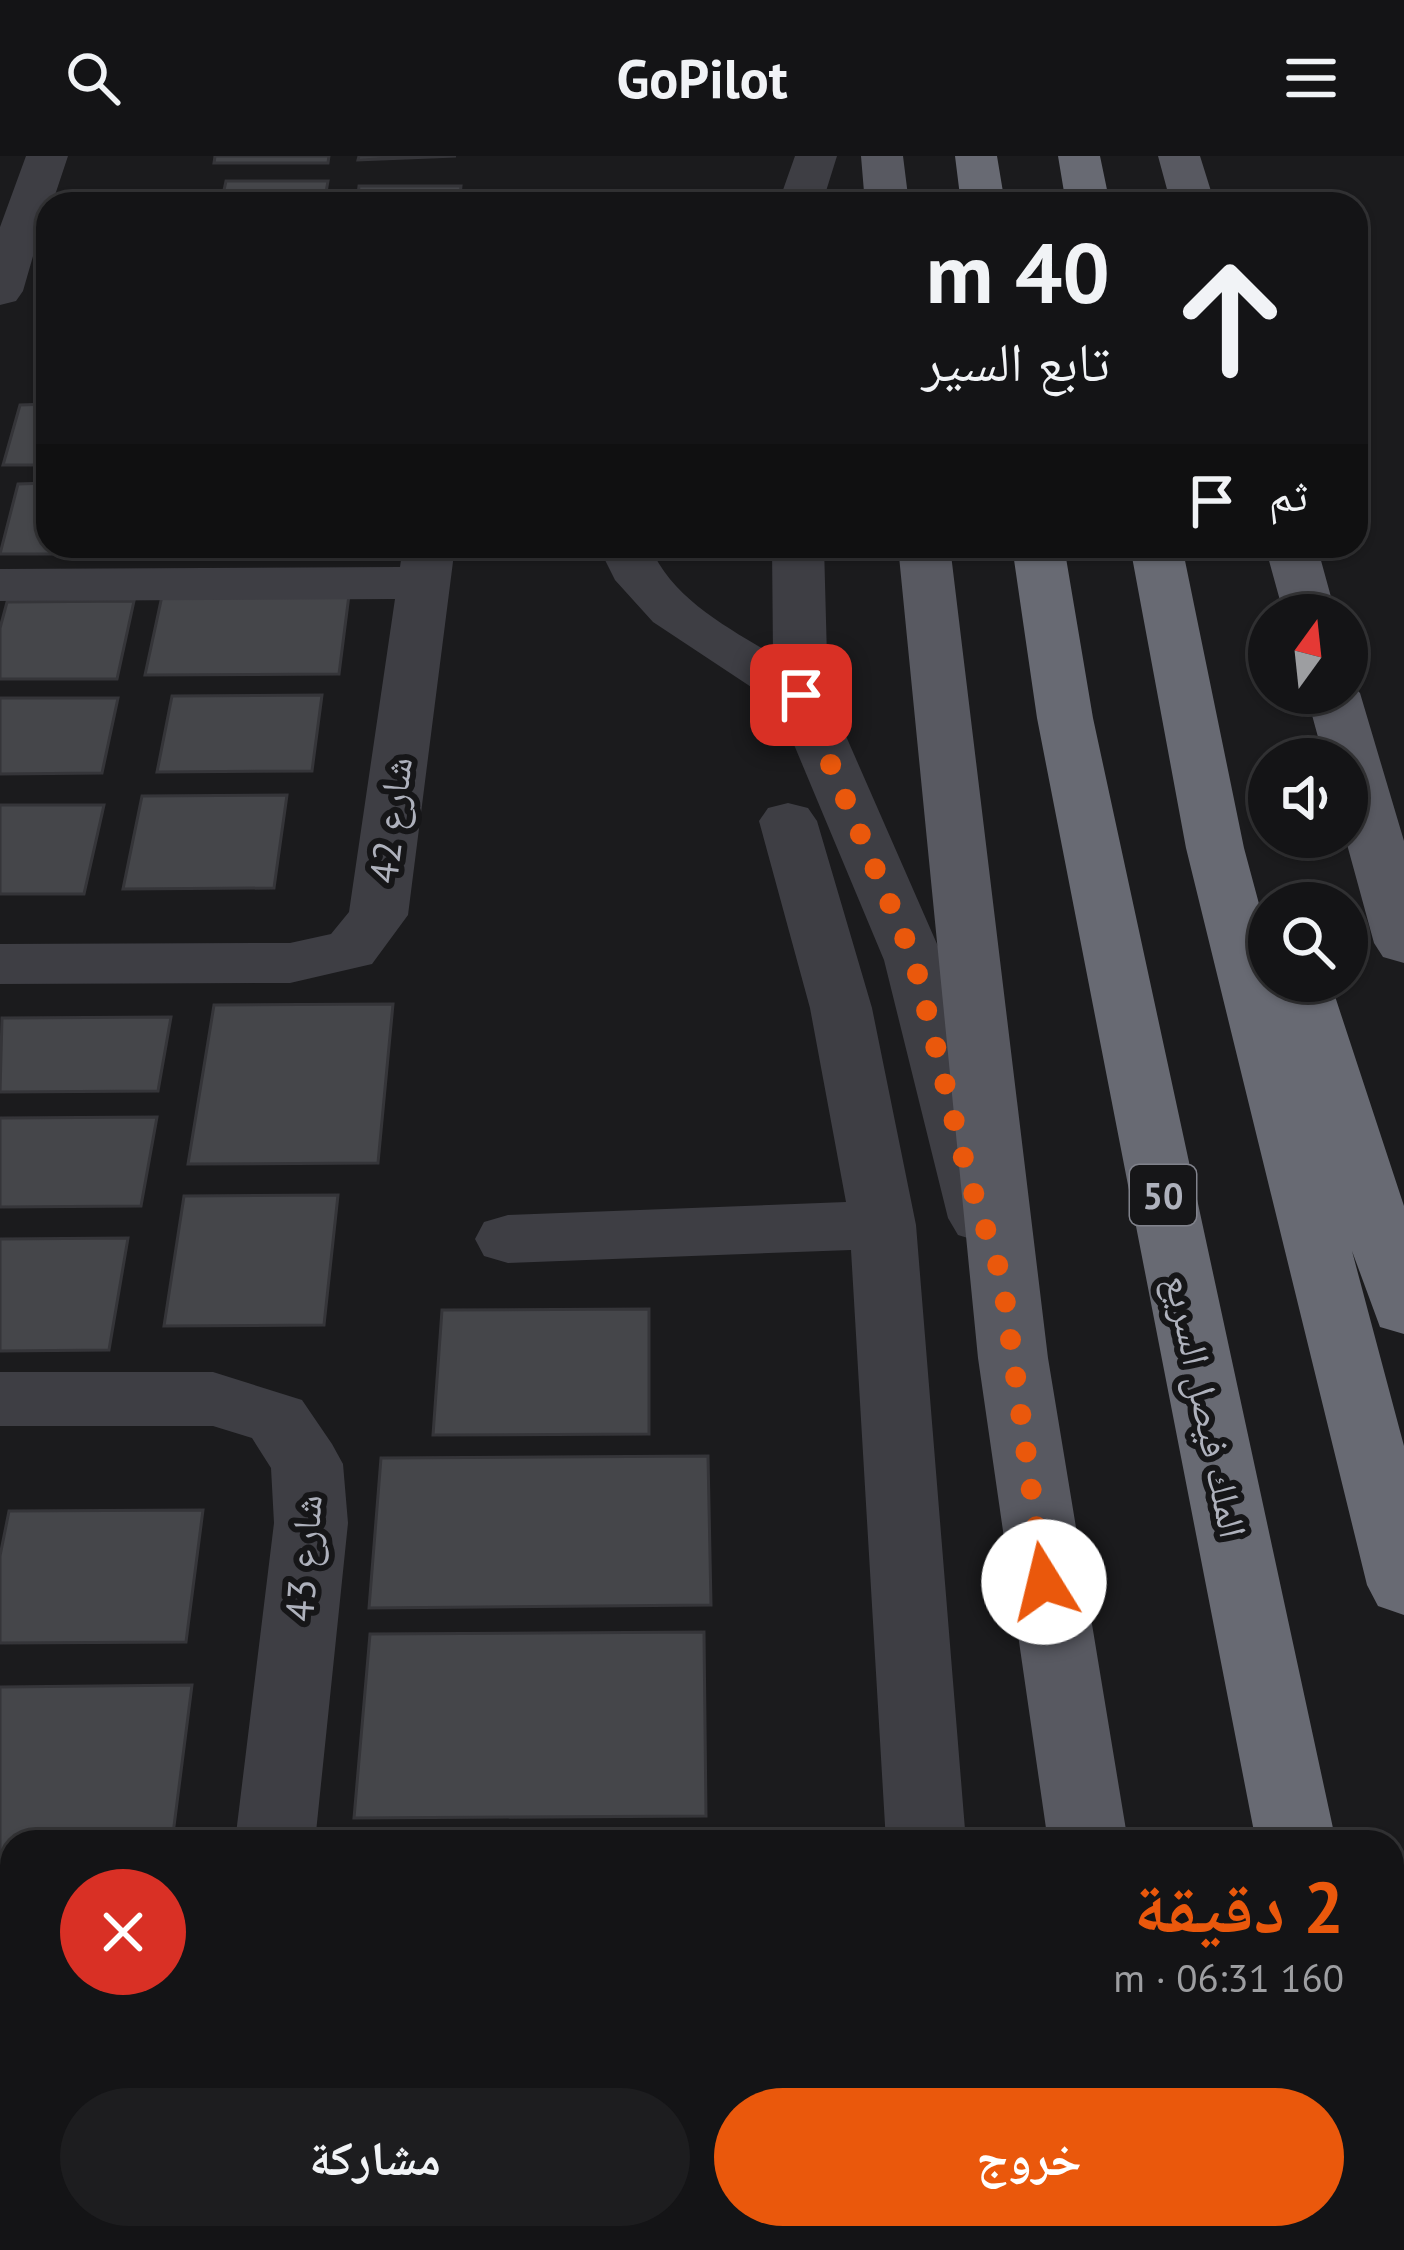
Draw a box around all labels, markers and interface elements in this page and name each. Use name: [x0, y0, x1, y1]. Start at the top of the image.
text: GoPilot: [616, 43, 788, 113]
icon: search: [60, 45, 126, 111]
icon: menu: [1278, 45, 1344, 111]
text: 40 m: [926, 217, 1110, 326]
icon: ahead: [1152, 240, 1308, 396]
text: تابع السير: [921, 326, 1110, 396]
text: ثم: [1269, 465, 1308, 523]
icon: arrive: [1179, 468, 1245, 534]
north arrow: [1248, 594, 1368, 714]
map controls: [1248, 594, 1368, 1002]
pin: [750, 644, 852, 746]
icon: arrive: [768, 662, 834, 728]
button: sound: [1248, 738, 1368, 858]
street label: شارع 42: [357, 754, 423, 886]
button: search: [1248, 882, 1368, 1002]
road number: 50: [1130, 1165, 1196, 1225]
street label: الملك فيصل السريع: [1153, 1270, 1260, 1542]
street label: شارع 43: [273, 1493, 333, 1623]
position arrow: [981, 1519, 1107, 1645]
text: 2 دقيقة: [1134, 1860, 1344, 1953]
button: close: [60, 1869, 186, 1995]
text: 160 m · 06:31: [1113, 1952, 1344, 2003]
button: مشاركة: [60, 2088, 690, 2226]
button: خروج: [714, 2088, 1344, 2226]

